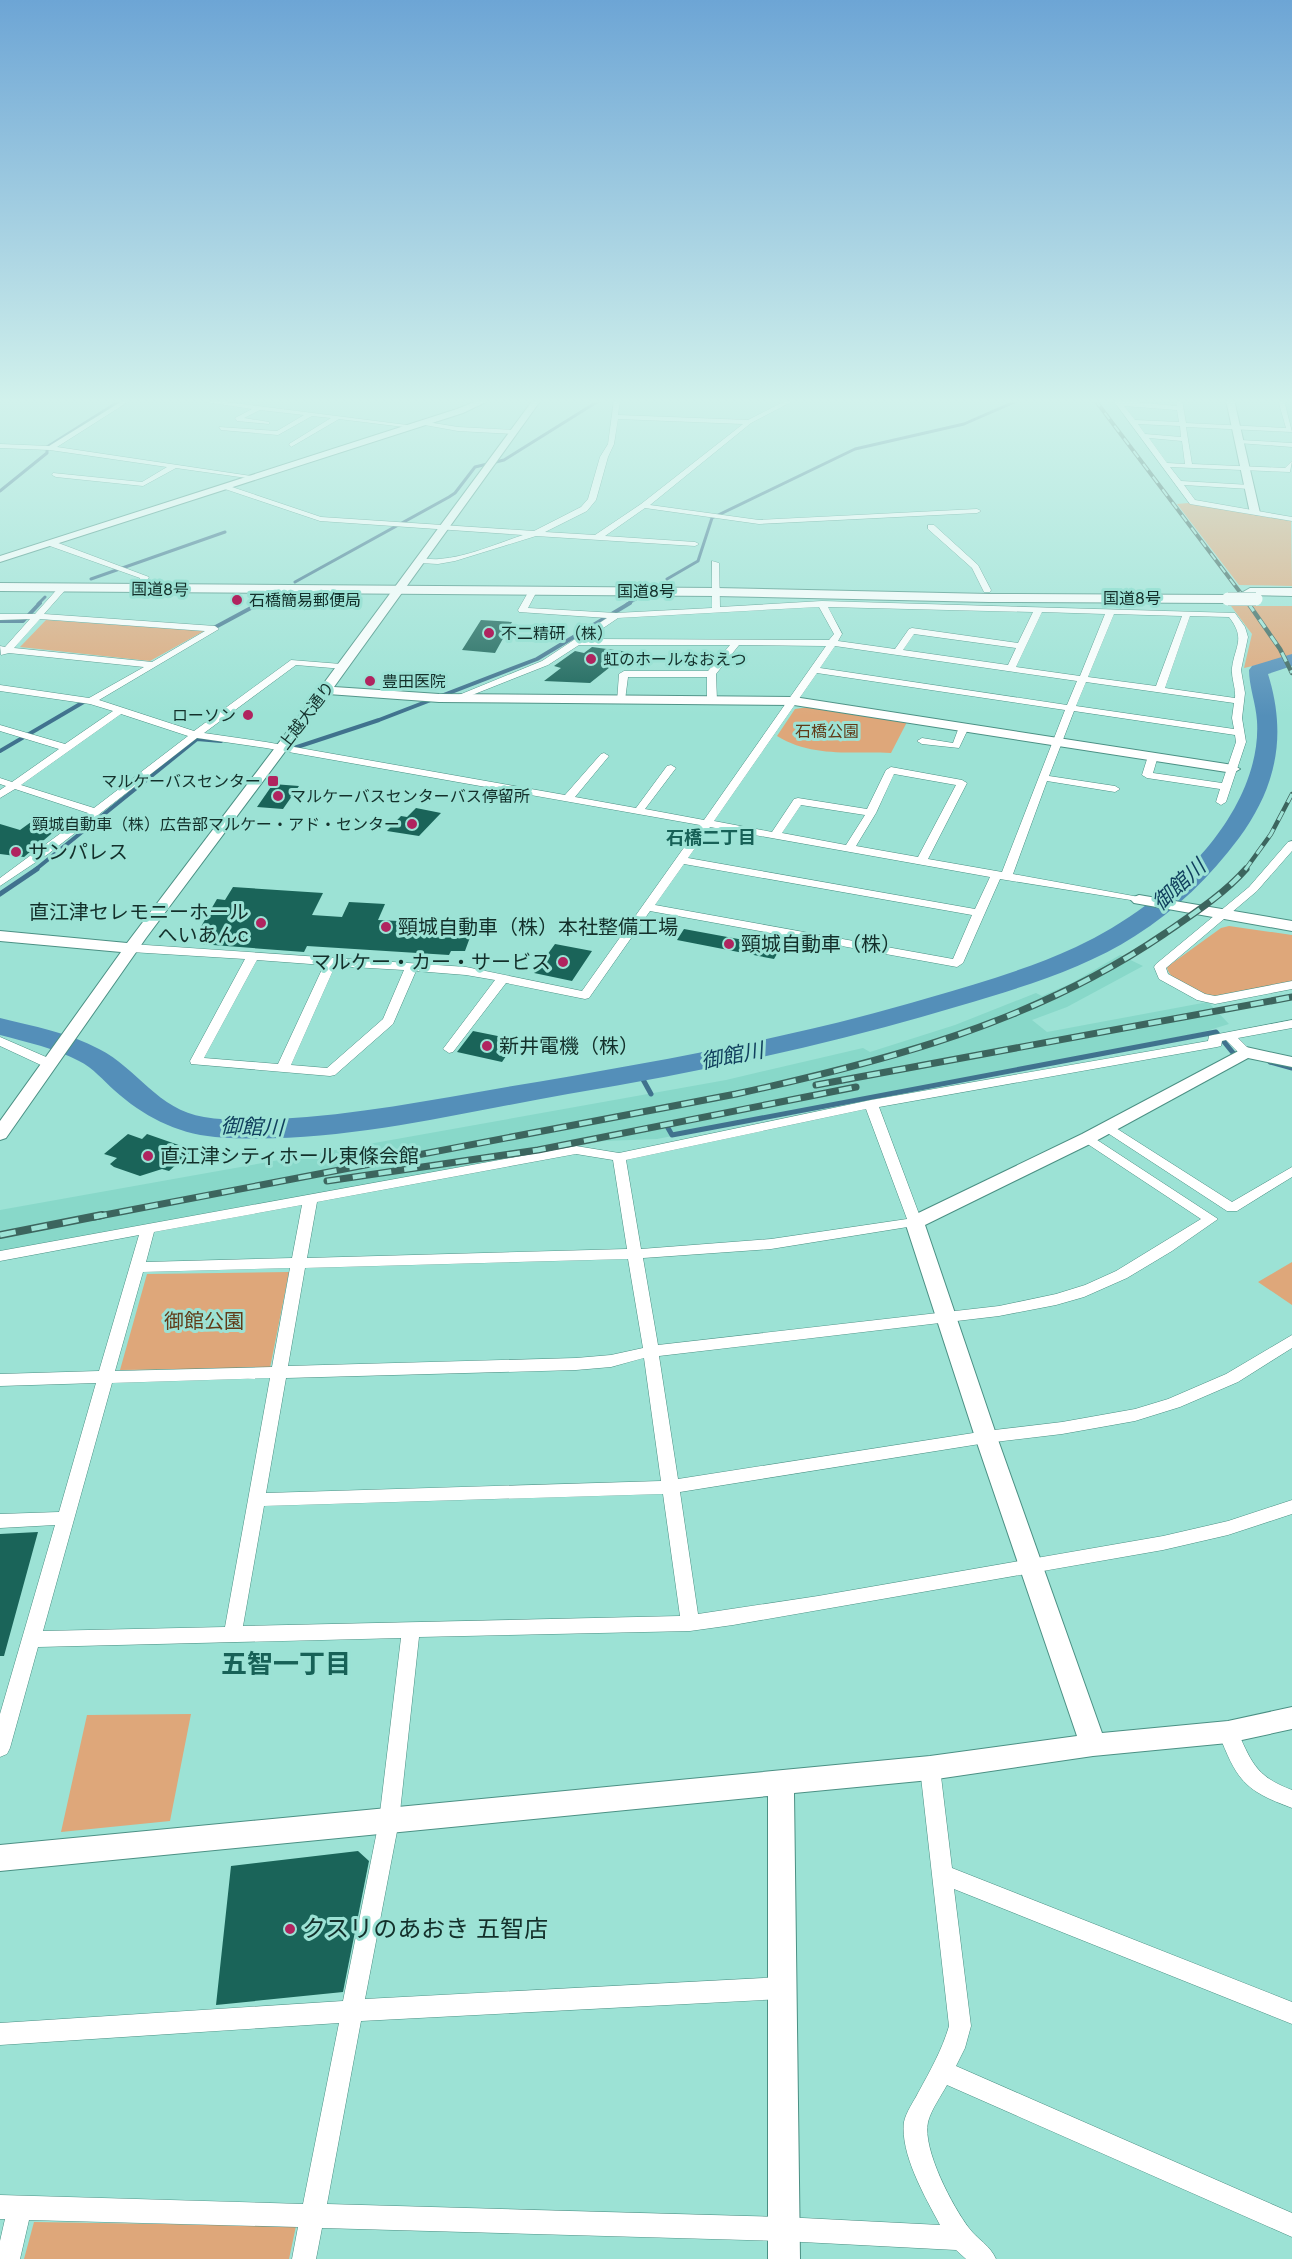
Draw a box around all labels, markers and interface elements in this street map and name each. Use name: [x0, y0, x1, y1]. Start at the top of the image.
street label: 国道8号: [131, 578, 189, 600]
street label: 国道8号: [617, 581, 675, 601]
street label: 国道8号: [1103, 588, 1161, 608]
place label: 石橋簡易郵便局: [249, 590, 361, 610]
marker: 石橋簡易郵便局: [230, 593, 244, 607]
place label: 不二精研（株）: [501, 623, 613, 643]
marker: 不二精研（株）: [482, 626, 496, 640]
place label: 虹のホールなおえつ: [603, 649, 747, 669]
marker: 虹のホールなおえつ: [584, 652, 598, 666]
place label: 豊田医院: [382, 671, 446, 691]
marker: 豊田医院: [363, 674, 377, 688]
street label: 上越大通り: [274, 677, 338, 753]
place label: ローソン: [172, 705, 236, 725]
marker: ローソン: [241, 708, 255, 722]
park label: 石橋公園: [795, 721, 859, 741]
place label: マルケーバスセンター: [101, 771, 261, 791]
marker: マルケーバスセンター: [266, 774, 280, 788]
place label: マルケーバスセンターバス停留所: [290, 786, 530, 806]
marker: マルケーバスセンターバス停留所: [271, 789, 285, 803]
place label: 頸城自動車（株）広告部マルケー・アド・センター: [32, 814, 400, 834]
marker: 頸城自動車（株）広告部マルケー・アド・センター: [405, 817, 419, 831]
district label: 石橋二丁目: [666, 827, 756, 848]
place label: サンパレス: [28, 840, 128, 864]
marker: サンパレス: [9, 845, 23, 859]
water label: 御館川: [1147, 853, 1212, 915]
place label: 直江津セレモニーホール へいあんc: [29, 900, 249, 947]
place label: 頸城自動車（株）本社整備工場: [398, 915, 678, 939]
marker: 直江津セレモニーホール へいあんc: [254, 916, 268, 930]
marker: 頸城自動車（株）本社整備工場: [379, 920, 393, 934]
place label: 頸城自動車（株）: [741, 932, 901, 956]
marker: 頸城自動車（株）: [722, 937, 736, 951]
place label: マルケー・カー・サービス: [311, 950, 551, 974]
marker: マルケー・カー・サービス: [556, 955, 570, 969]
place label: 新井電機（株）: [499, 1034, 639, 1058]
water label: 御館川: [699, 1037, 767, 1074]
marker: 新井電機（株）: [480, 1039, 494, 1053]
water label: 御館川: [220, 1113, 286, 1140]
place label: 直江津シティホール東條会館: [160, 1144, 419, 1168]
marker: 直江津シティホール東條会館: [141, 1149, 155, 1163]
park label: 御館公園: [164, 1309, 244, 1333]
district label: 五智一丁目: [221, 1648, 351, 1679]
place label: クスリのあおき 五智店: [302, 1914, 548, 1943]
marker: クスリのあおき 五智店: [283, 1922, 297, 1936]

